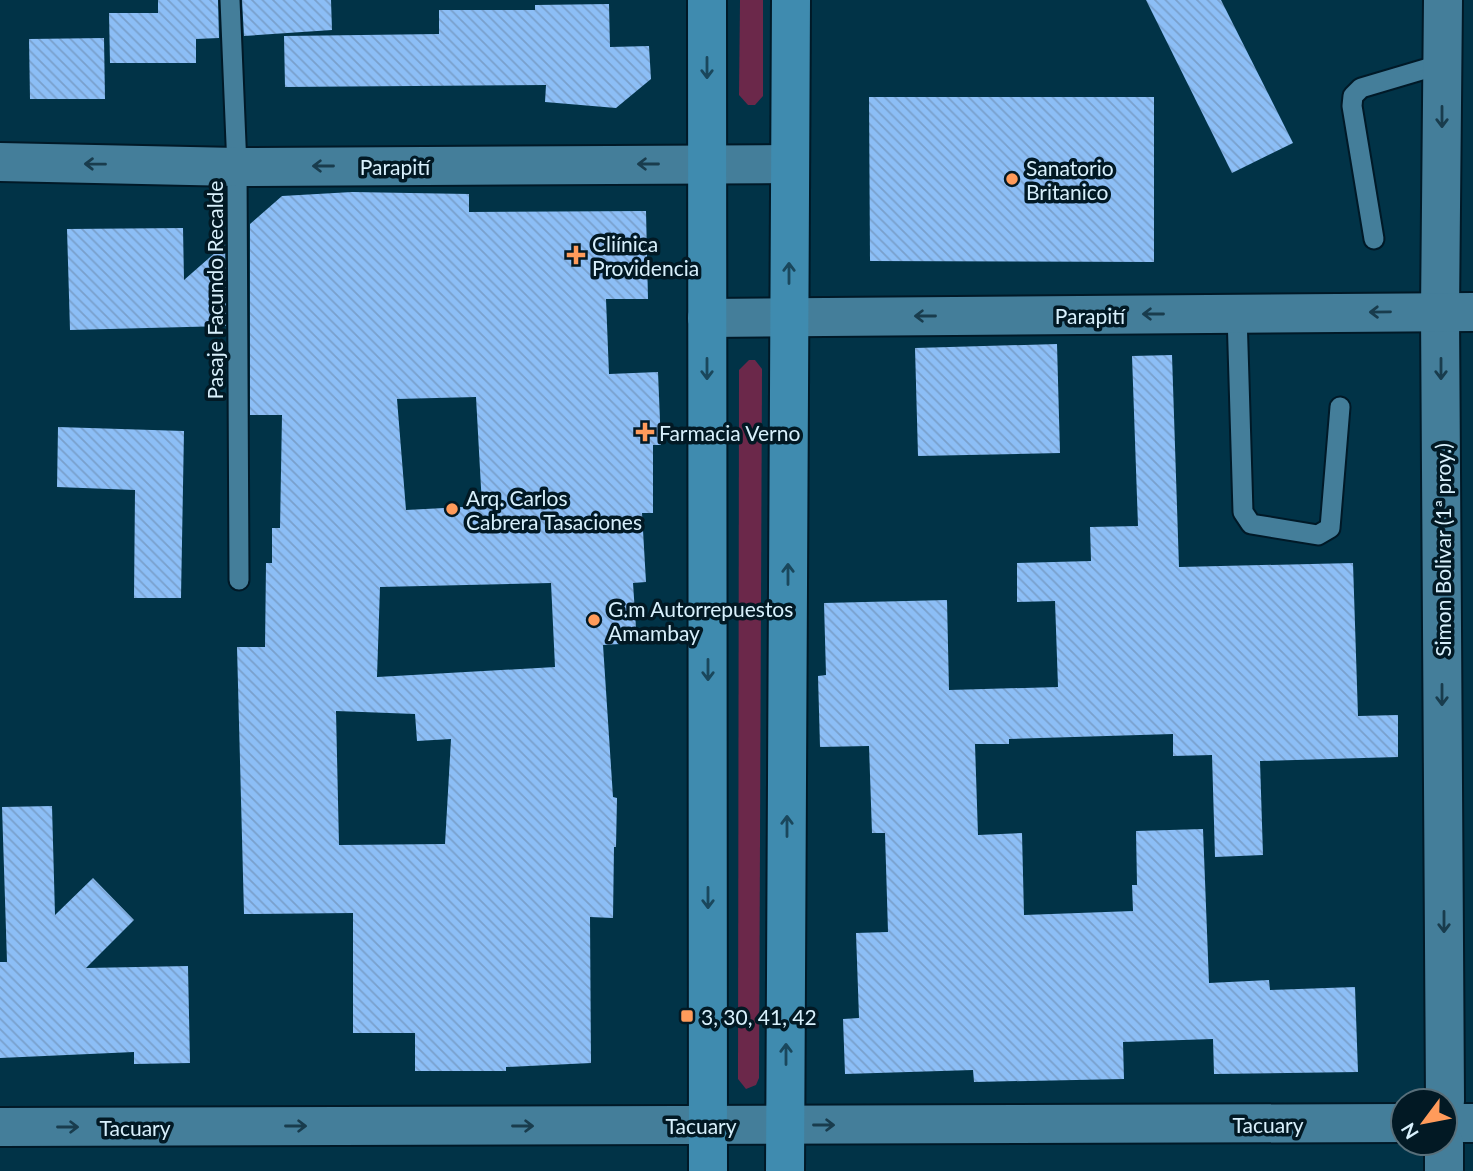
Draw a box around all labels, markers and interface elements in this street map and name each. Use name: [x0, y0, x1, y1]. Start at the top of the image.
one-way arrow: [700, 56, 714, 79]
one-way arrow: [1435, 105, 1449, 128]
street label: Parapití: [360, 154, 431, 179]
place label: Sanatorio Britanico: [1026, 155, 1114, 204]
one-way arrow: [84, 157, 107, 171]
one-way arrow: [637, 157, 660, 171]
one-way arrow: [311, 159, 334, 173]
marker: Sanatorio Britanico: [1004, 171, 1020, 187]
street label: Pasaje Facundo Recalde: [202, 181, 227, 399]
place label: Cliínica Providencia: [592, 231, 699, 280]
marker: Cliínica Providencia: [566, 245, 586, 265]
one-way arrow: [782, 262, 796, 285]
street label: Parapití: [1055, 303, 1126, 328]
one-way arrow: [1369, 306, 1392, 319]
one-way arrow: [1142, 308, 1165, 321]
one-way arrow: [914, 309, 937, 323]
one-way arrow: [700, 357, 714, 380]
one-way arrow: [1434, 357, 1447, 380]
place label: Farmacia Verno: [659, 420, 800, 445]
marker: Farmacia Verno: [637, 424, 653, 440]
street label: Simon Bolivar (1ª proy.): [1430, 443, 1455, 657]
place label: Arq. Carlos Cabrera Tasaciones: [466, 485, 642, 534]
marker: Arq. Carlos Cabrera Tasaciones: [444, 501, 460, 517]
one-way arrow: [781, 563, 795, 586]
place label: G.m Autorrepuestos Amambay: [608, 596, 793, 645]
marker: G.m Autorrepuestos Amambay: [586, 612, 602, 628]
one-way arrow: [701, 658, 715, 681]
one-way arrow: [1435, 683, 1449, 706]
one-way arrow: [780, 815, 793, 838]
one-way arrow: [701, 886, 715, 909]
one-way arrow: [1437, 910, 1451, 933]
place label: 3, 30, 41, 42: [701, 1004, 817, 1029]
marker: 3, 30, 41, 42: [679, 1008, 695, 1024]
one-way arrow: [779, 1043, 793, 1066]
north arrow: [1389, 1087, 1459, 1157]
street label: Tacuary: [1232, 1112, 1304, 1137]
street label: Tacuary: [665, 1113, 737, 1138]
street label: Tacuary: [99, 1115, 171, 1140]
one-way arrow: [812, 1118, 835, 1132]
one-way arrow: [511, 1119, 534, 1133]
text: N: [1396, 1119, 1423, 1144]
one-way arrow: [56, 1120, 79, 1134]
one-way arrow: [284, 1120, 307, 1133]

